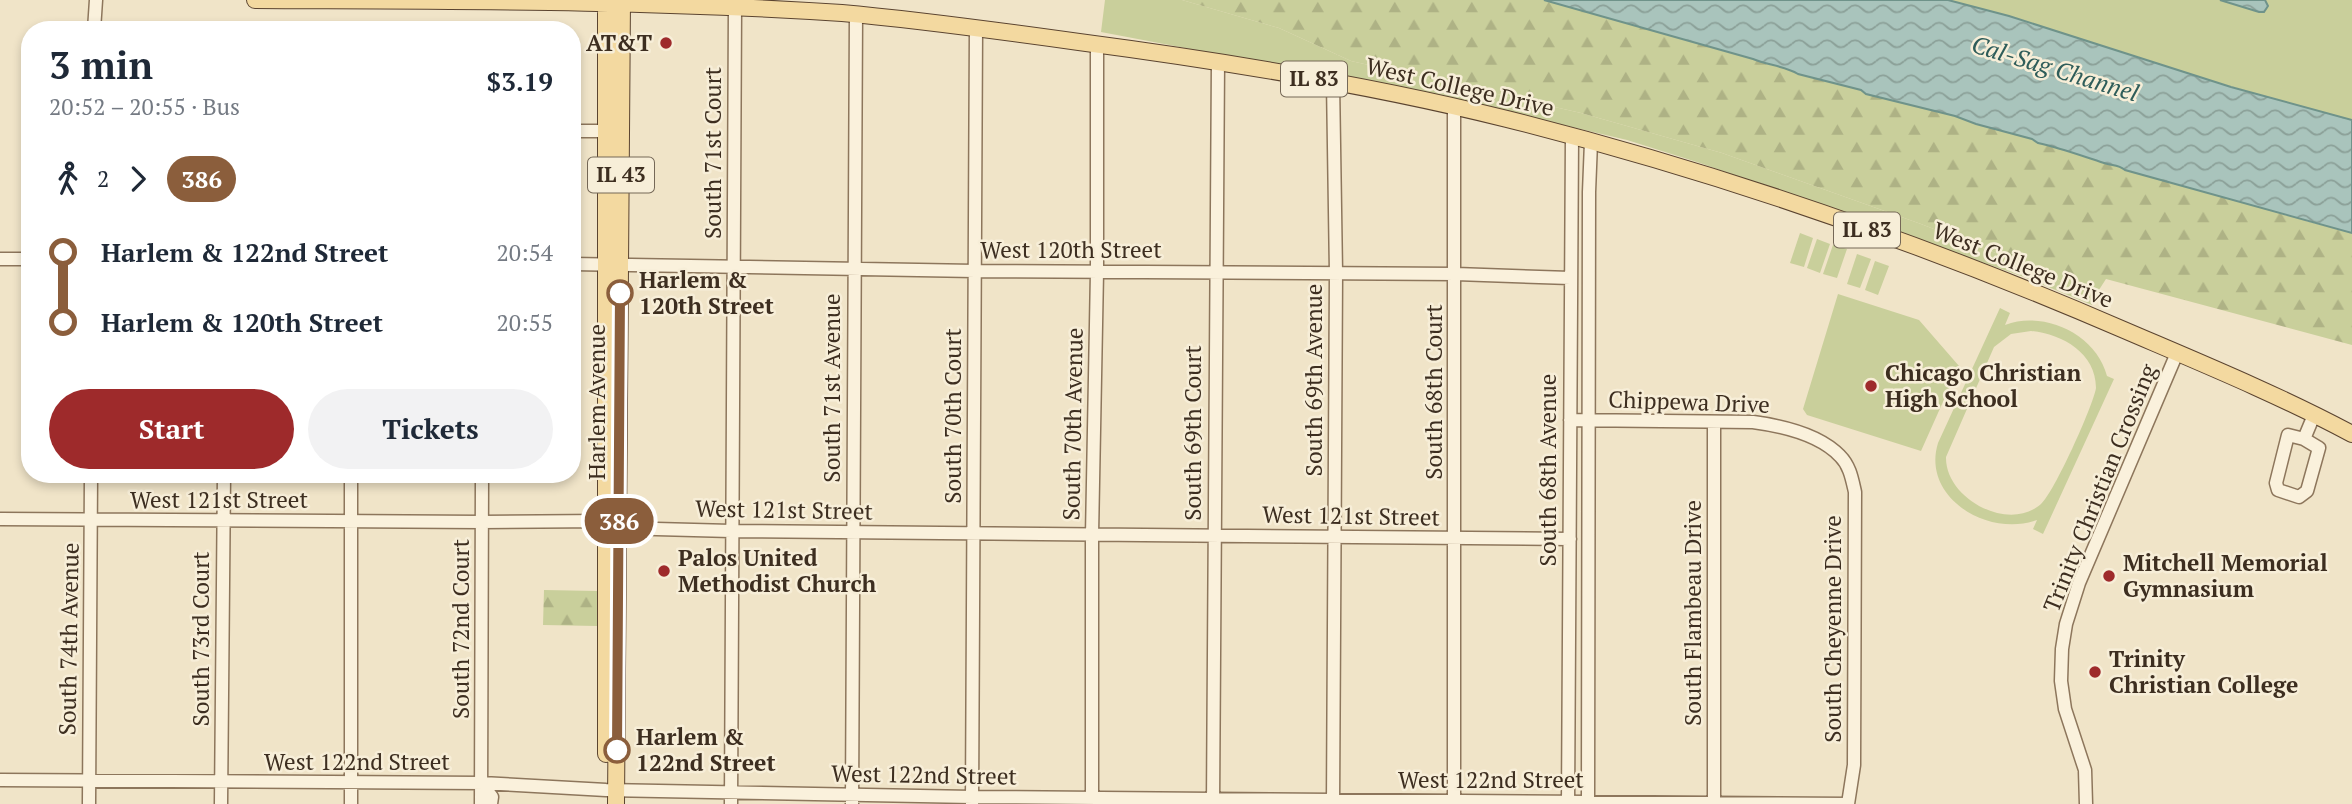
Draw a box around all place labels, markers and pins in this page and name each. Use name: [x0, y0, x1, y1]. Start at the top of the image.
place label: AT&T: [586, 27, 652, 58]
marker: AT&T: [658, 35, 674, 51]
place label: Harlem & 120th Street: [639, 264, 774, 321]
marker: Harlem & 120th Street: [607, 280, 633, 306]
place label: Chicago Christian High School: [1885, 357, 2081, 414]
marker: Chicago Christian High School: [1863, 378, 1879, 394]
place label: Palos United Methodist Church: [678, 542, 877, 599]
place label: Mitchell Memorial Gymnasium: [2123, 547, 2328, 604]
marker: Palos United Methodist Church: [656, 563, 672, 579]
marker: Mitchell Memorial Gymnasium: [2101, 568, 2117, 584]
place label: Trinity Christian College: [2109, 643, 2298, 700]
marker: Trinity Christian College: [2087, 664, 2103, 680]
place label: Harlem & 122nd Street: [636, 721, 776, 778]
marker: Harlem & 122nd Street: [604, 737, 630, 763]

